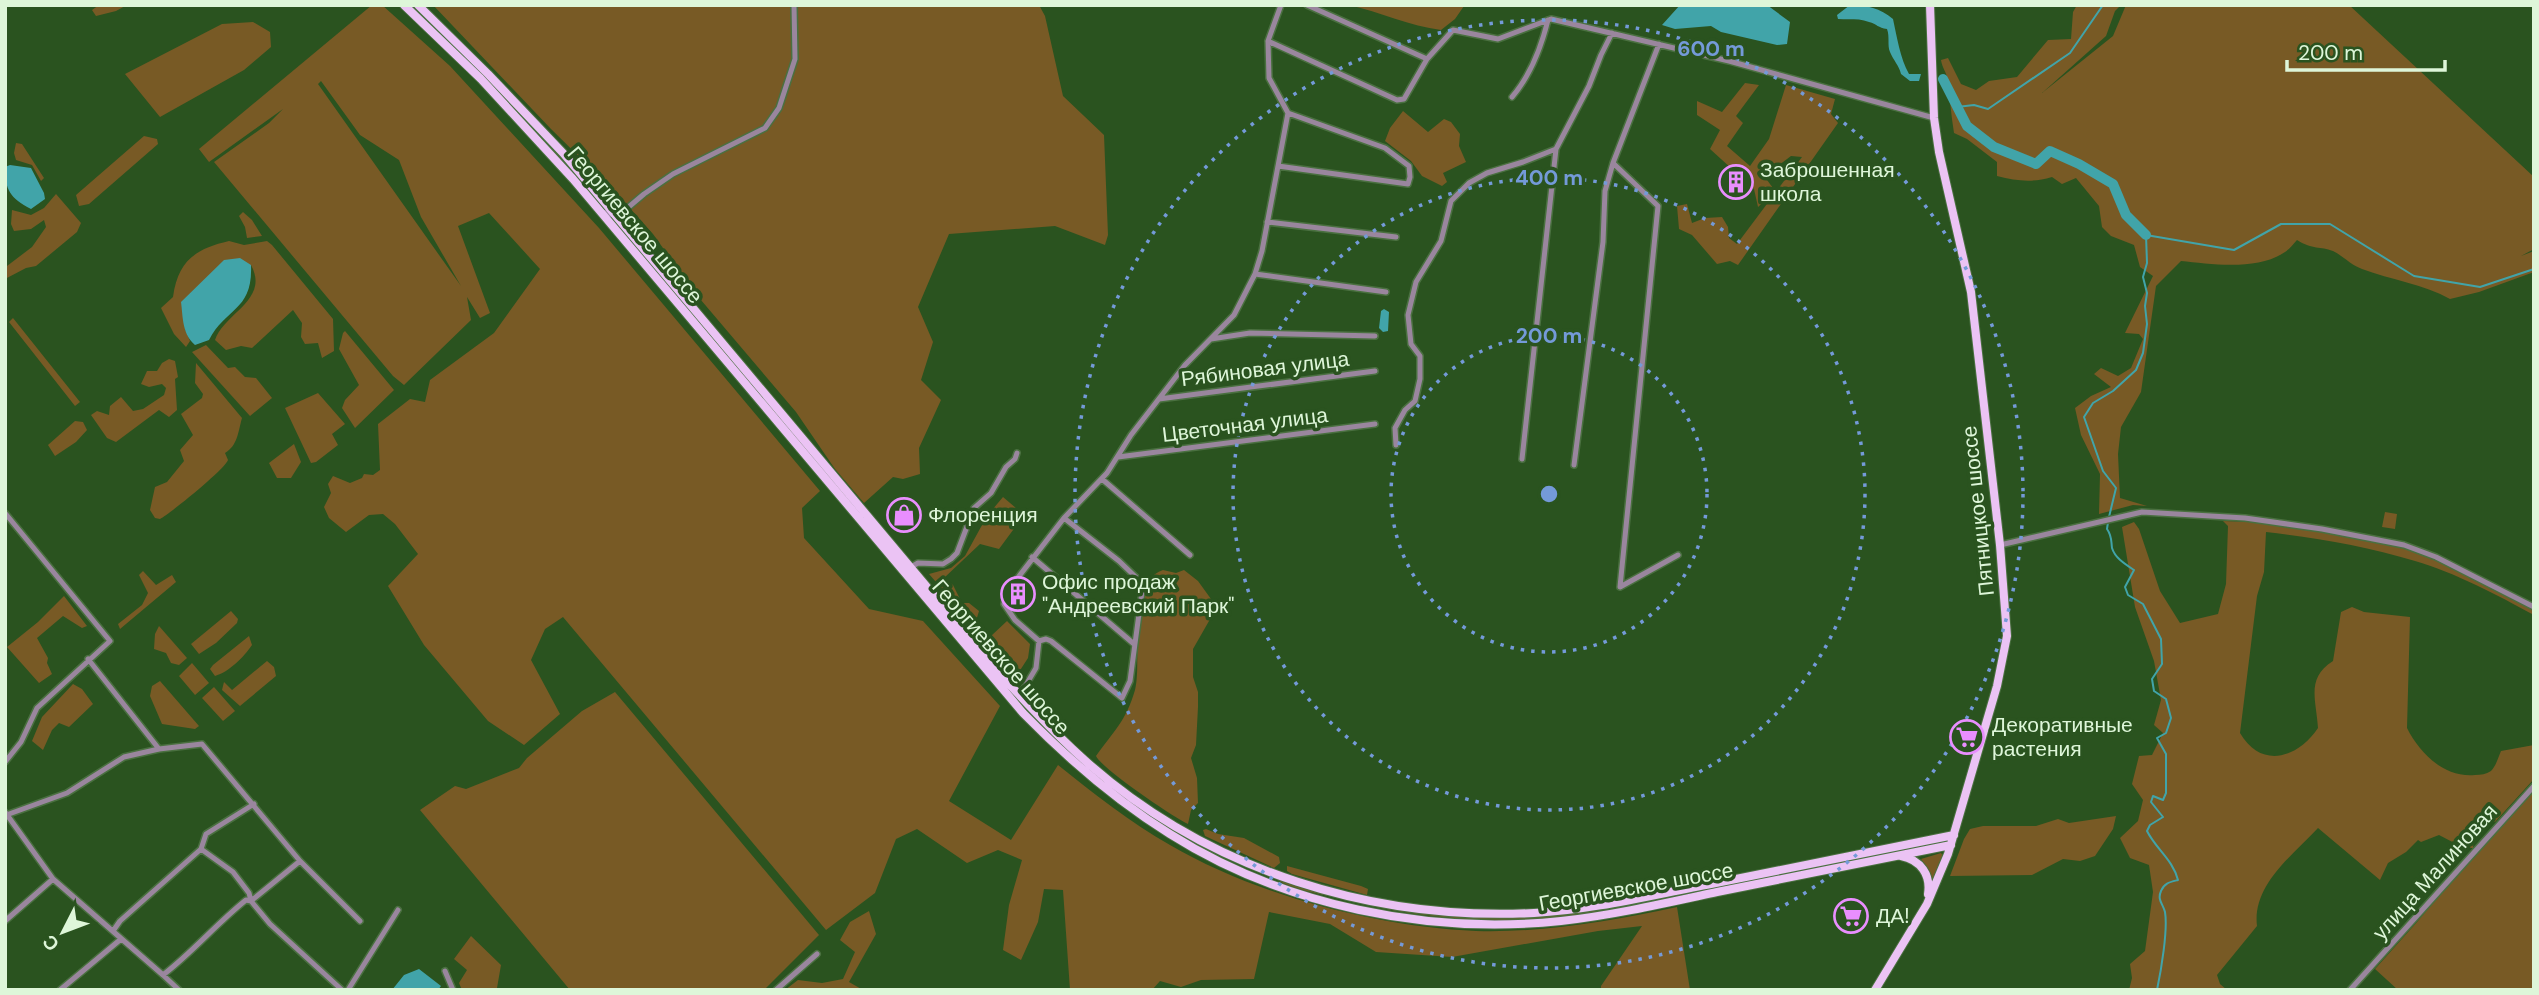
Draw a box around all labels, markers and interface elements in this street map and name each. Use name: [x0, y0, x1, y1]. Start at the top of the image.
scale bar: [2287, 28, 2444, 72]
text: 600 m: [1677, 35, 1745, 63]
text: 200 m: [2298, 39, 2363, 67]
street label: Георгиевское шоссе: [561, 141, 709, 309]
place label: Заброшенная школа: [1760, 156, 1895, 208]
building icon: Заброшенная школа: [1717, 163, 1755, 201]
text: 400 m: [1515, 164, 1583, 192]
text: 200 m: [1516, 322, 1582, 350]
street label: Рябиновая улица: [1179, 345, 1351, 393]
street label: Цветочная улица: [1160, 401, 1330, 449]
street label: Пятницкое шоссе: [1955, 424, 2001, 598]
centre of rings: [1537, 482, 1561, 506]
shop icon: Флоренция: [885, 496, 923, 534]
place label: Флоренция: [928, 501, 1038, 529]
place label: Офис продаж "Андреевский Парк": [1042, 568, 1234, 620]
street label: Георгиевское шоссе: [926, 573, 1076, 741]
building icon: Офис продаж "Андреевский Парк": [999, 575, 1037, 613]
place label: Декоративные растения: [1992, 711, 2133, 763]
supermarket icon: Декоративные растения: [1948, 718, 1986, 756]
street label: улица Малиновая: [2366, 798, 2504, 946]
street label: Георгиевское шоссе: [1537, 856, 1735, 918]
north arrow: [28, 897, 98, 967]
supermarket icon: ДА!: [1832, 897, 1870, 935]
place label: ДА!: [1876, 902, 1909, 930]
text: С: [37, 929, 65, 957]

